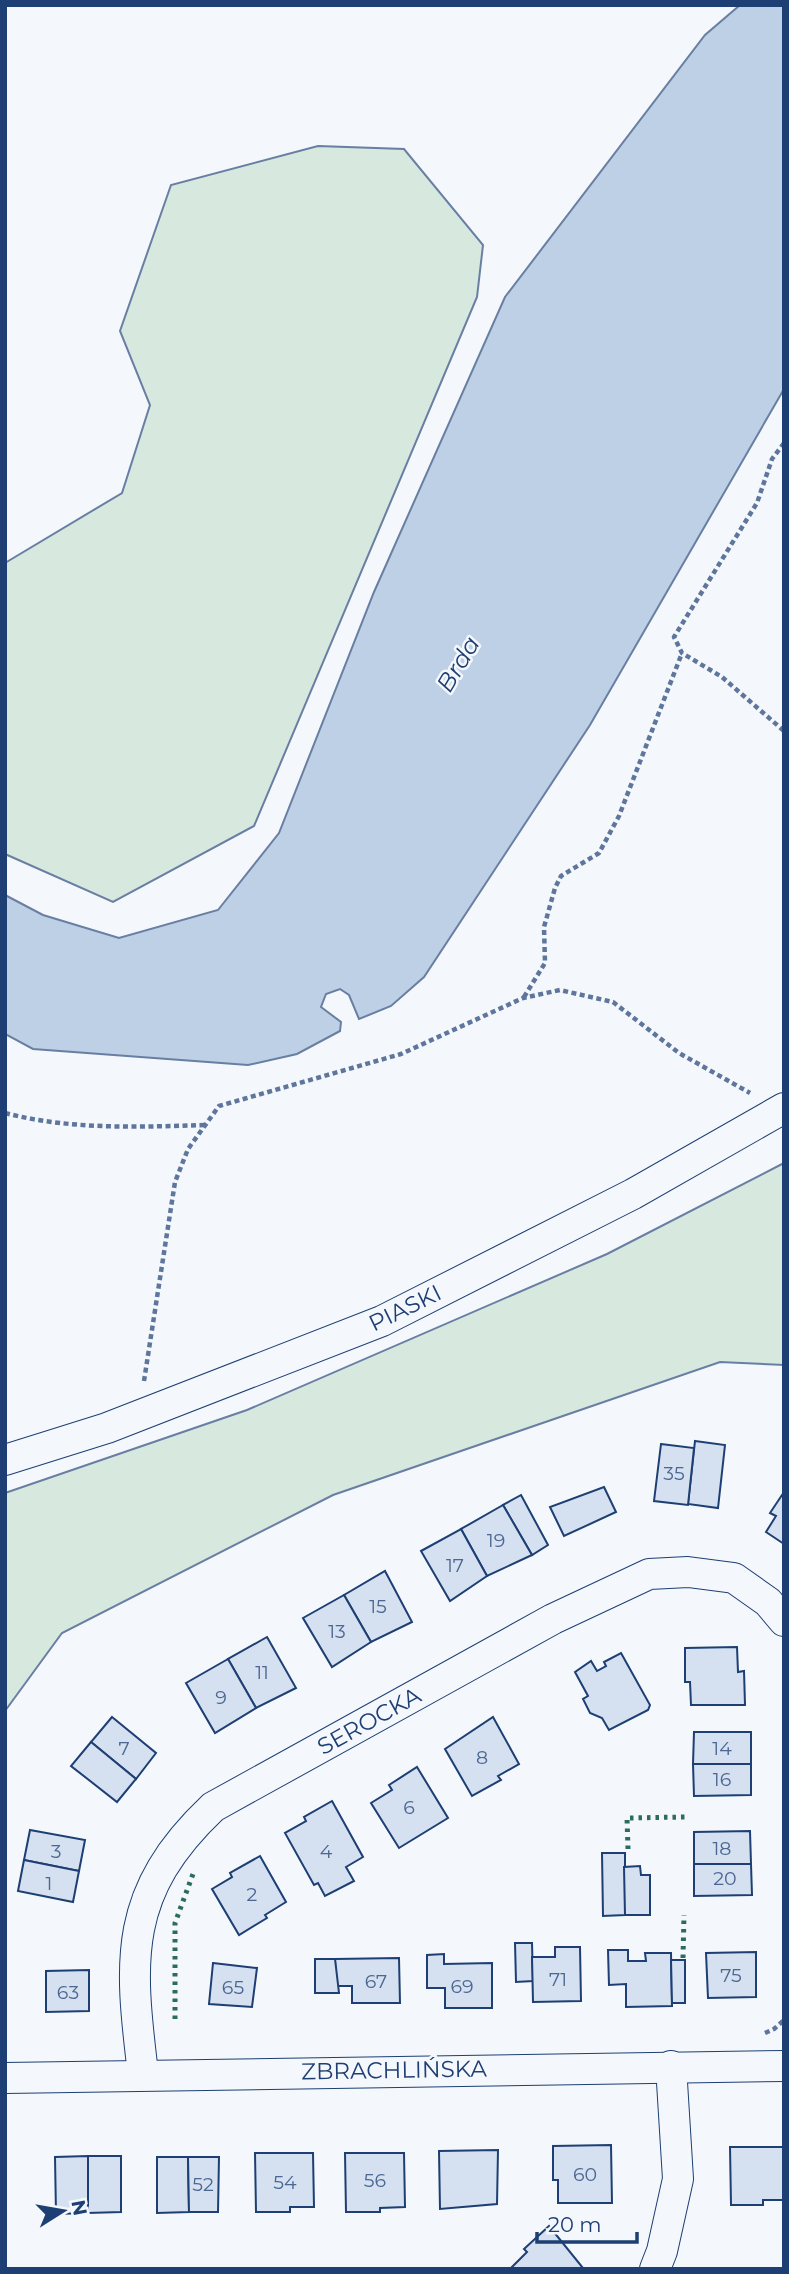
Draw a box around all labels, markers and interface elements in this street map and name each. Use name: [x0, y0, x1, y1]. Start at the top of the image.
water label: Brda: [430, 631, 486, 697]
street label: PIASKI: [364, 1279, 446, 1337]
house number: 35: [663, 1462, 685, 1485]
house number: 19: [487, 1529, 505, 1552]
house number: 17: [446, 1554, 464, 1577]
house number: 15: [369, 1595, 387, 1618]
house number: 13: [328, 1620, 346, 1643]
house number: 11: [255, 1661, 269, 1684]
street label: SEROCKA: [312, 1681, 426, 1761]
house number: 9: [215, 1686, 227, 1709]
house number: 7: [118, 1737, 130, 1760]
house number: 14: [712, 1737, 732, 1760]
house number: 8: [476, 1746, 488, 1769]
house number: 16: [713, 1768, 731, 1791]
house number: 6: [403, 1796, 415, 1819]
house number: 18: [713, 1837, 731, 1860]
house number: 3: [51, 1840, 61, 1863]
house number: 4: [320, 1840, 333, 1863]
house number: 20: [713, 1867, 737, 1890]
house number: 1: [46, 1872, 52, 1895]
house number: 2: [247, 1883, 258, 1906]
house number: 75: [720, 1964, 742, 1987]
house number: 71: [549, 1968, 567, 1991]
house number: 67: [365, 1970, 387, 1993]
house number: 69: [450, 1975, 474, 1998]
house number: 65: [222, 1976, 244, 1999]
house number: 63: [57, 1981, 79, 2004]
street label: ZBRACHLIŃSKA: [301, 2054, 488, 2086]
house number: 60: [573, 2163, 597, 2186]
house number: 56: [364, 2169, 386, 2192]
house number: 54: [273, 2171, 297, 2194]
house number: 52: [192, 2173, 214, 2196]
north arrow: [28, 2176, 98, 2246]
text: N: [66, 2198, 92, 2218]
scale bar: [537, 2200, 637, 2244]
text: 20 m: [548, 2212, 602, 2237]

